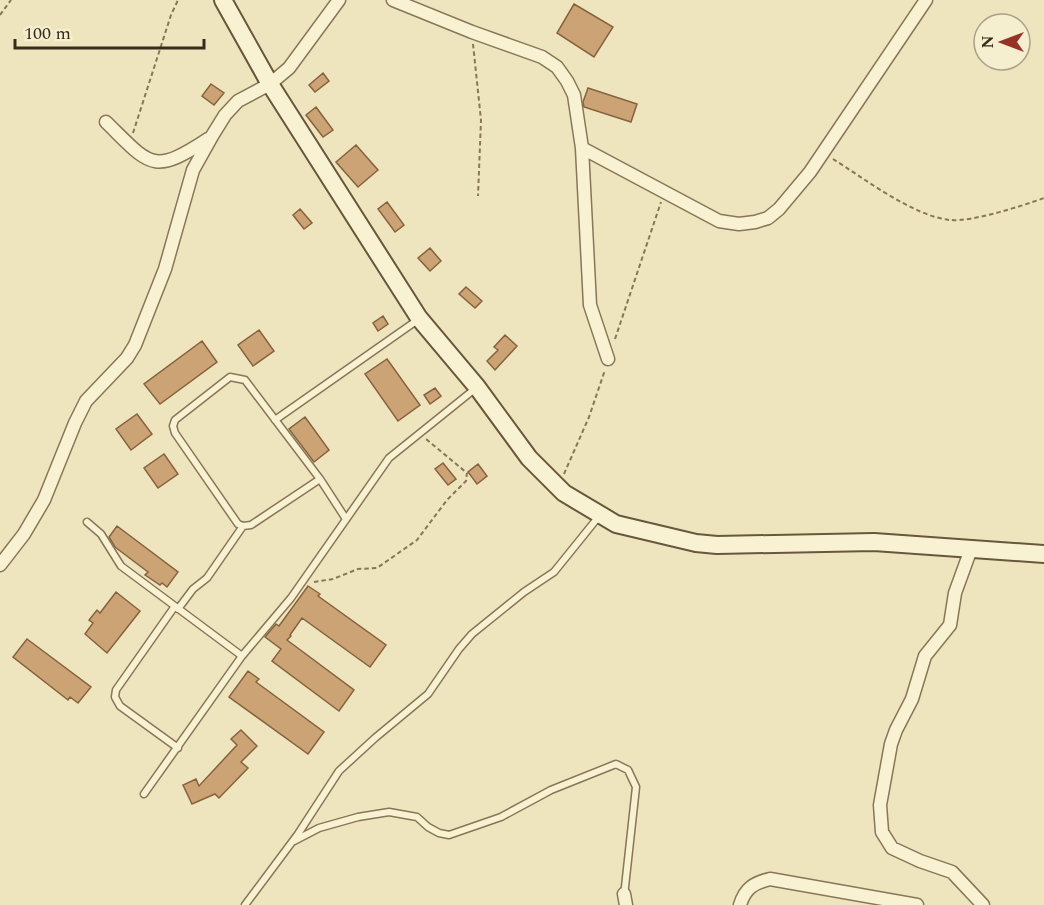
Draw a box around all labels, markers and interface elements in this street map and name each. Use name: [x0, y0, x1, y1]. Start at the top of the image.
scale bar: [15, 12, 204, 50]
north arrow: [972, 12, 1032, 72]
text: 100 m: [24, 20, 71, 47]
text: N: [976, 35, 1000, 49]

